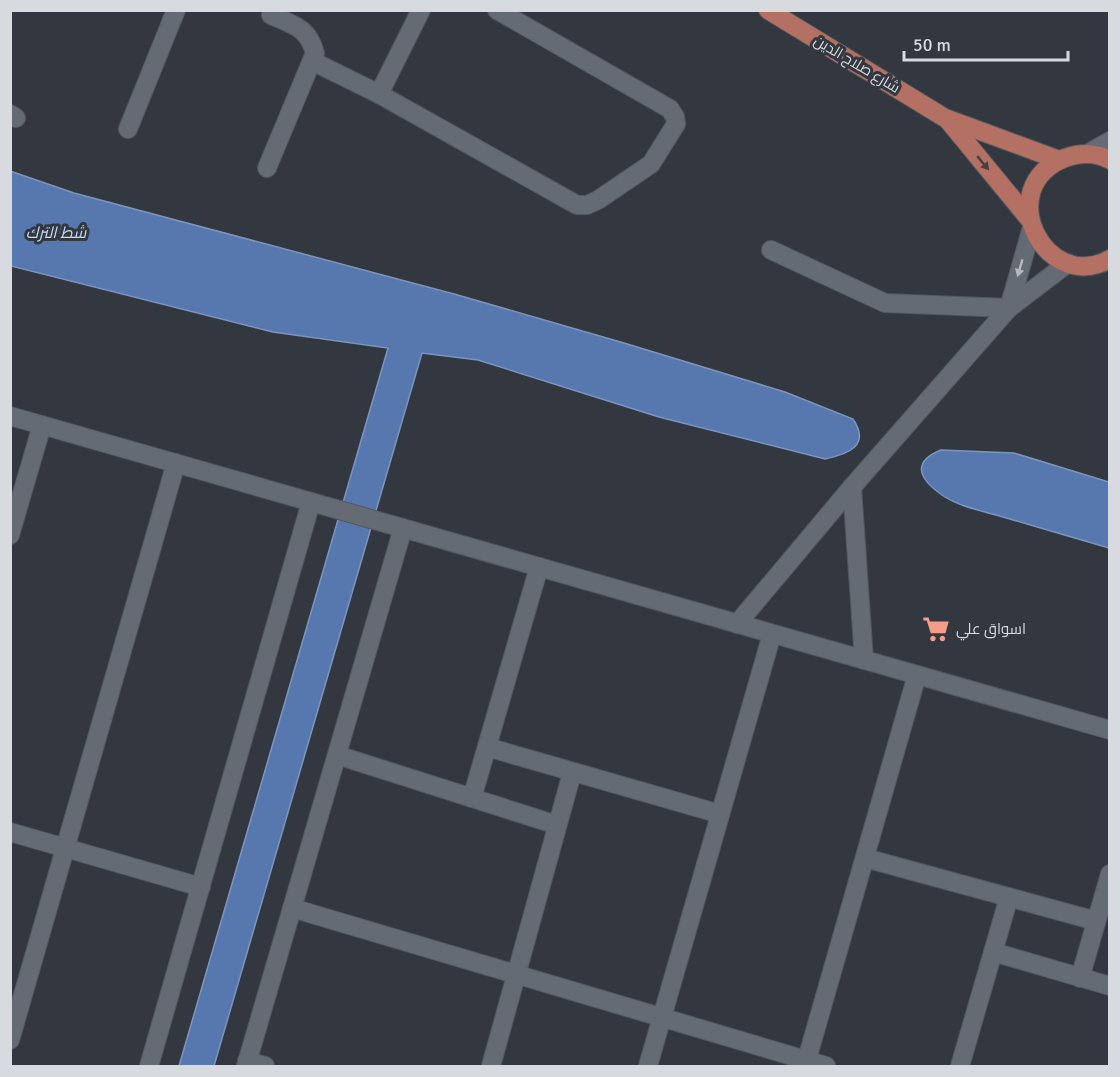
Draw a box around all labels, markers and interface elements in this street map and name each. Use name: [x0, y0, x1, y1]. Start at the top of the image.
scale bar: [904, 24, 1068, 62]
street label: شارع صلاح الدين: [810, 31, 903, 99]
text: 50 m: [913, 34, 951, 56]
one-way arrow: [976, 155, 989, 171]
water label: شط الترك: [26, 223, 87, 243]
one-way arrow: [1015, 259, 1025, 277]
supermarket icon: اسواق علي: [921, 614, 951, 644]
place label: اسواق علي: [956, 620, 1026, 641]

